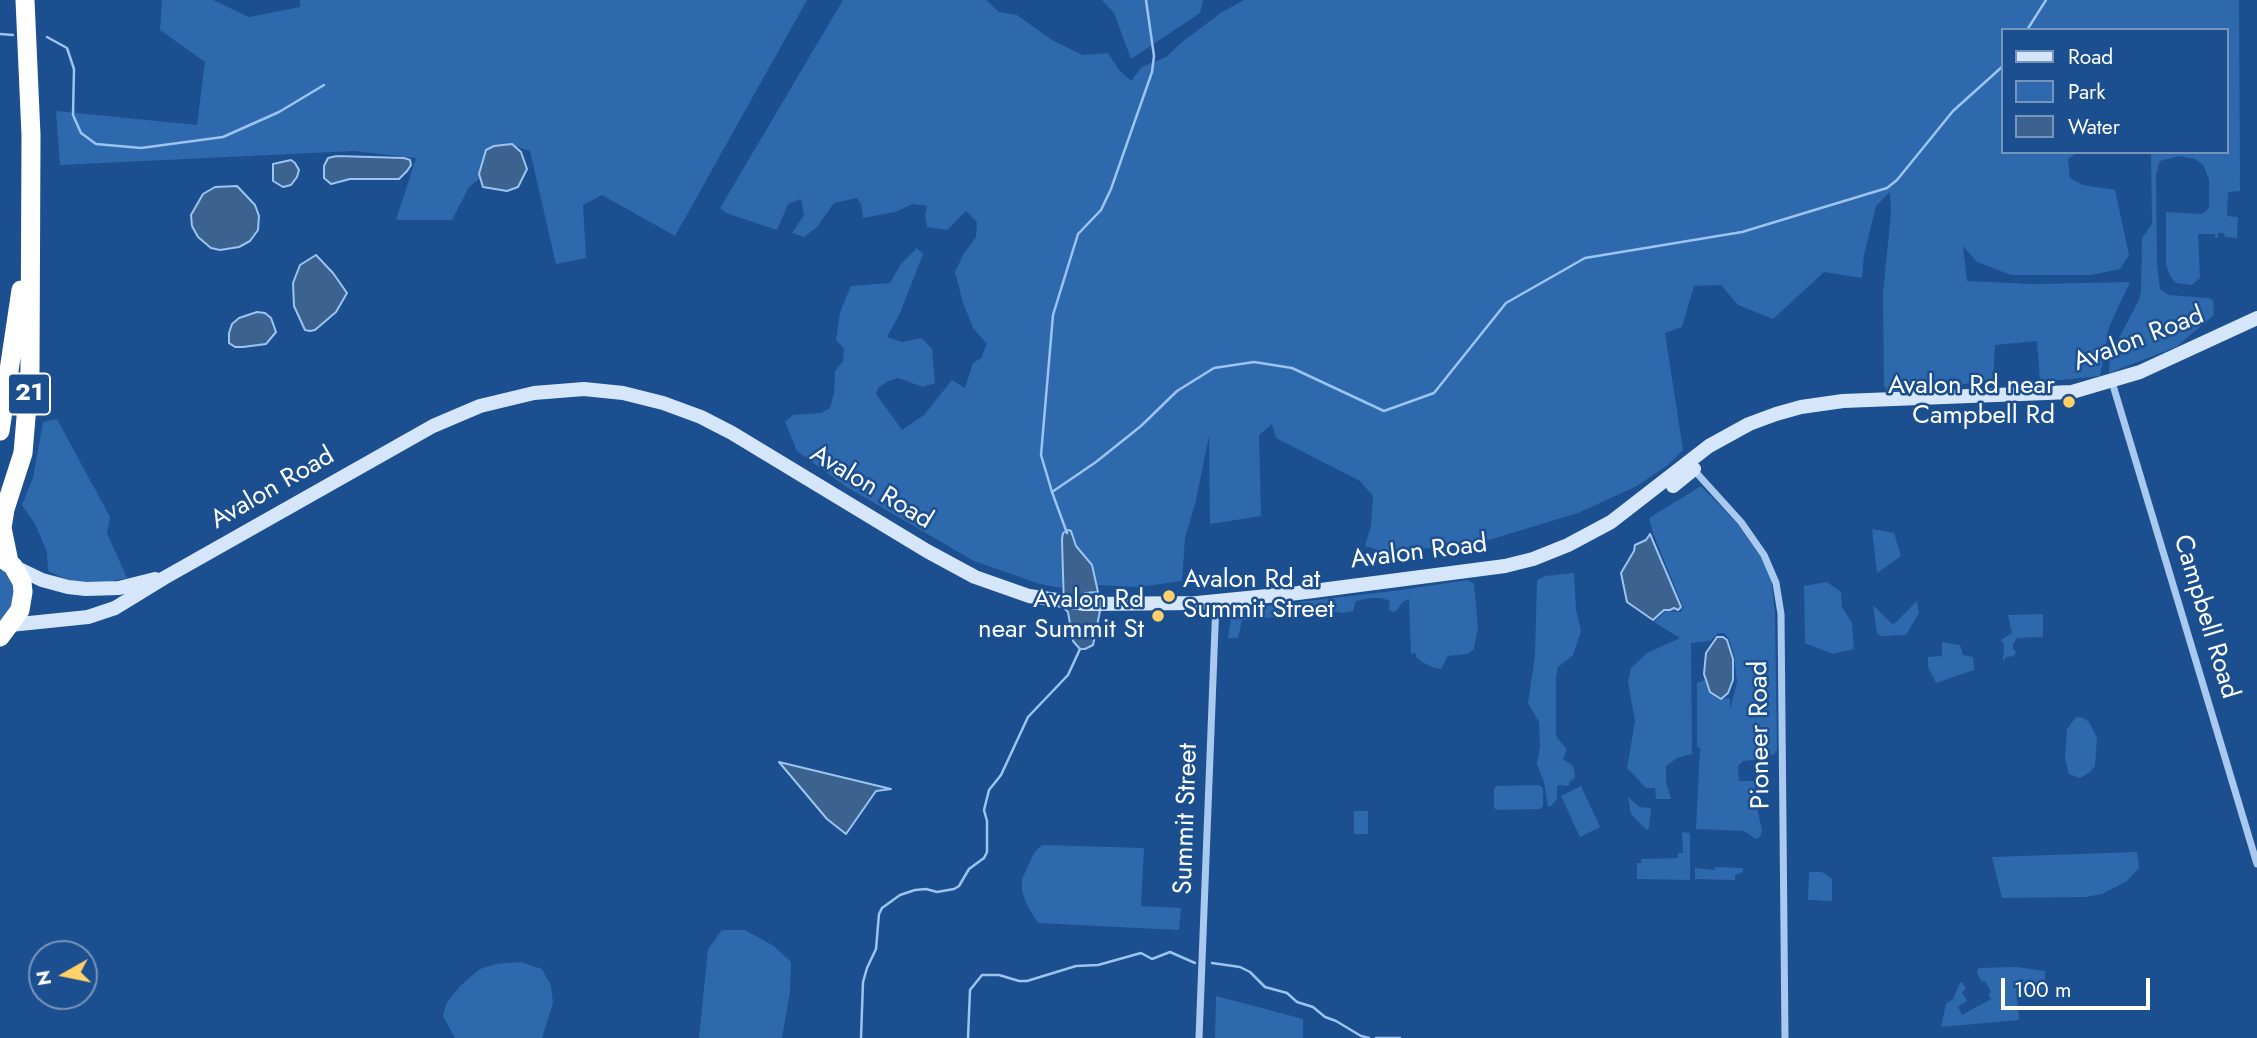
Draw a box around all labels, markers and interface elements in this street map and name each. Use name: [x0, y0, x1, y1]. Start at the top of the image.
legend: [2002, 28, 2229, 154]
text: Road: [2068, 42, 2113, 72]
text: Park: [2068, 77, 2105, 107]
text: Water: [2068, 112, 2120, 142]
street label: Avalon Road: [2069, 301, 2209, 379]
place label: Avalon Rd near Campbell Rd: [1888, 371, 2055, 432]
road number: 21: [8, 374, 50, 414]
marker: Avalon Rd near Campbell Rd: [2061, 394, 2077, 410]
street label: Avalon Road: [804, 439, 938, 537]
street label: Avalon Road: [206, 441, 340, 537]
street label: Avalon Road: [1349, 529, 1489, 577]
street label: Campbell Road: [2165, 531, 2245, 703]
place label: Avalon Rd at Summit Street: [1183, 565, 1334, 626]
place label: Avalon Rd near Summit St: [978, 585, 1144, 646]
marker: Avalon Rd at Summit Street: [1161, 588, 1177, 604]
marker: Avalon Rd near Summit St: [1150, 608, 1166, 624]
street label: Pioneer Road: [1744, 661, 1778, 809]
street label: Summit Street: [1169, 743, 1205, 895]
north arrow: [28, 940, 98, 1010]
scale bar: [2005, 964, 2154, 1008]
text: N: [29, 968, 58, 988]
text: 100 m: [2014, 975, 2071, 1005]

